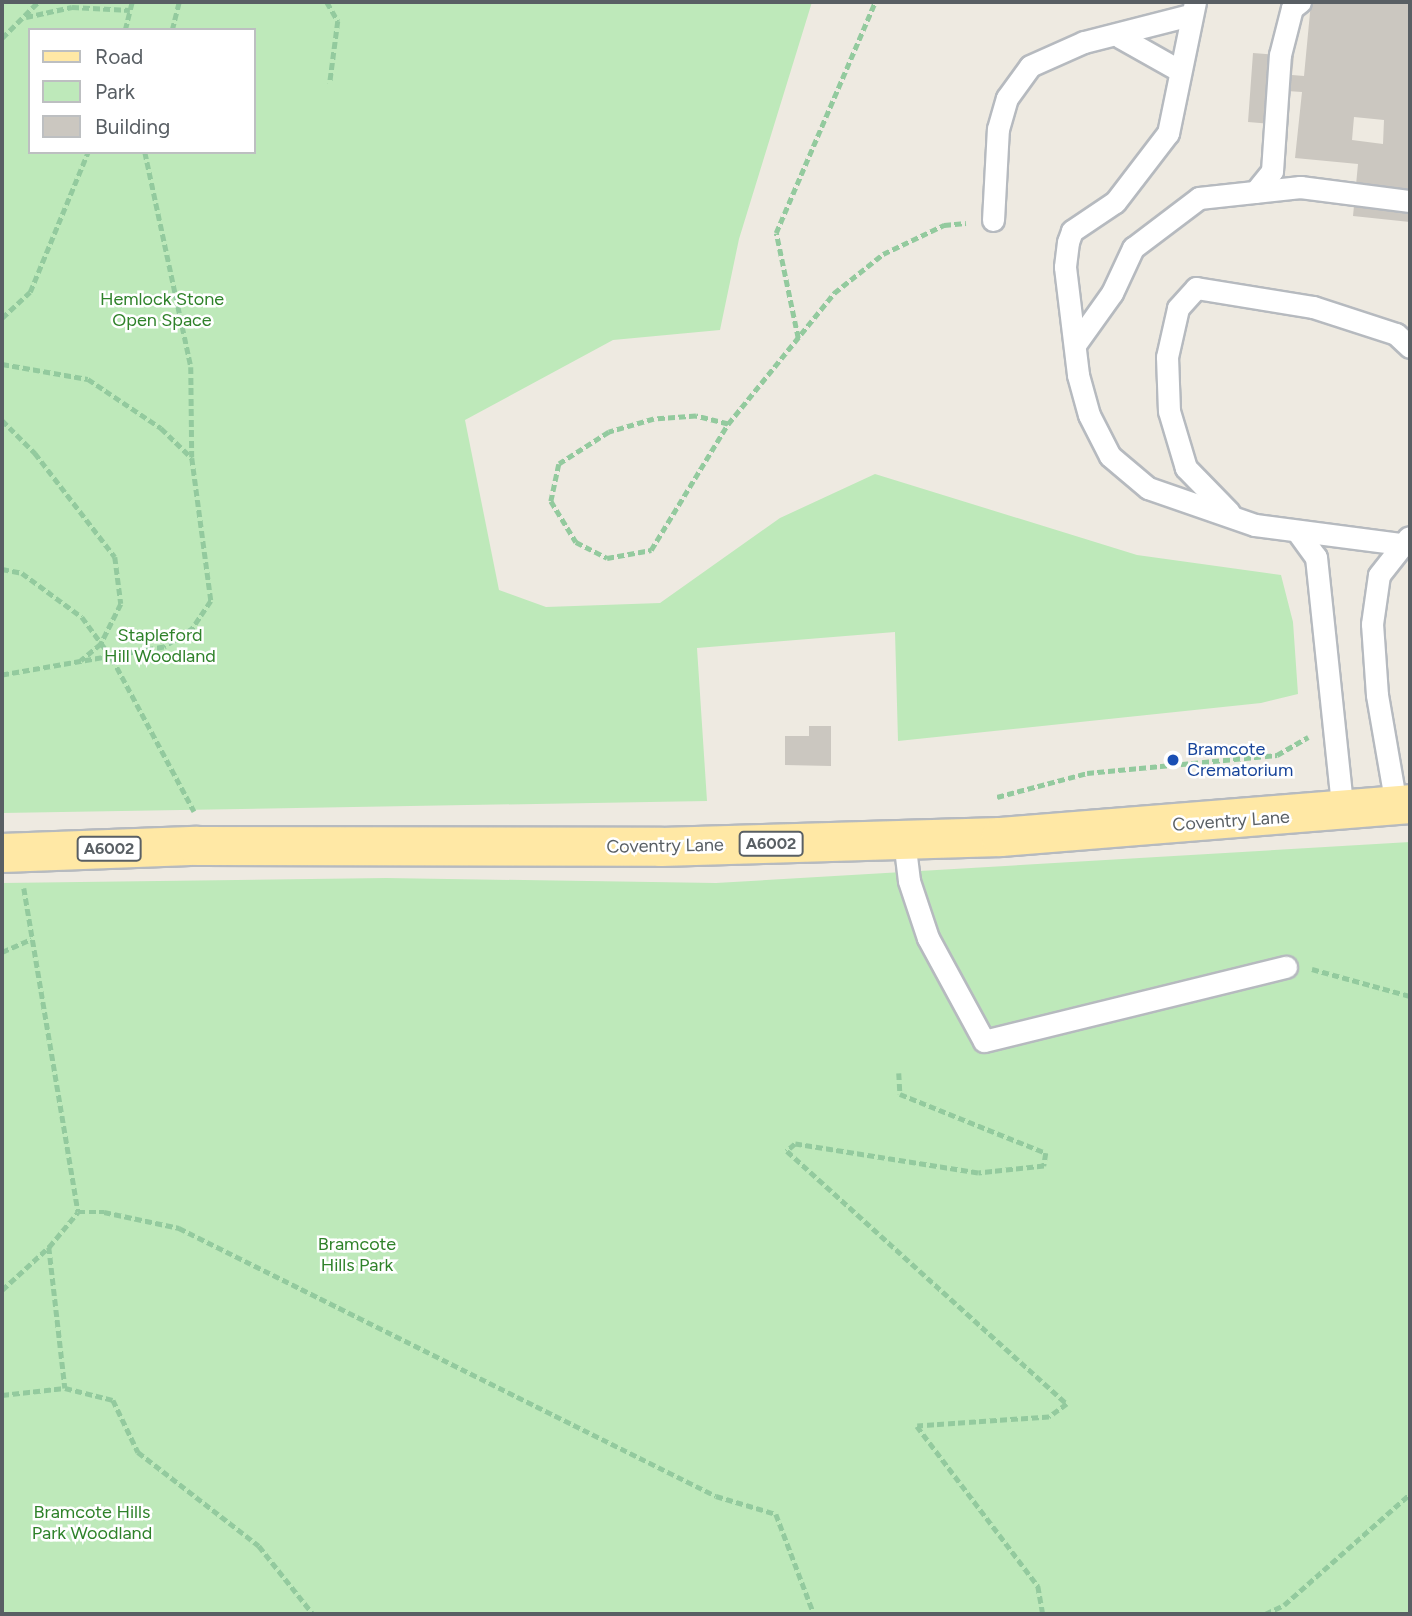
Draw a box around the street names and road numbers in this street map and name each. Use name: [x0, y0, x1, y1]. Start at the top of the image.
street label: Coventry Lane: [1172, 806, 1290, 836]
road number: A6002: [738, 832, 804, 856]
street label: Coventry Lane: [606, 834, 724, 858]
road number: A6002: [76, 836, 142, 862]

